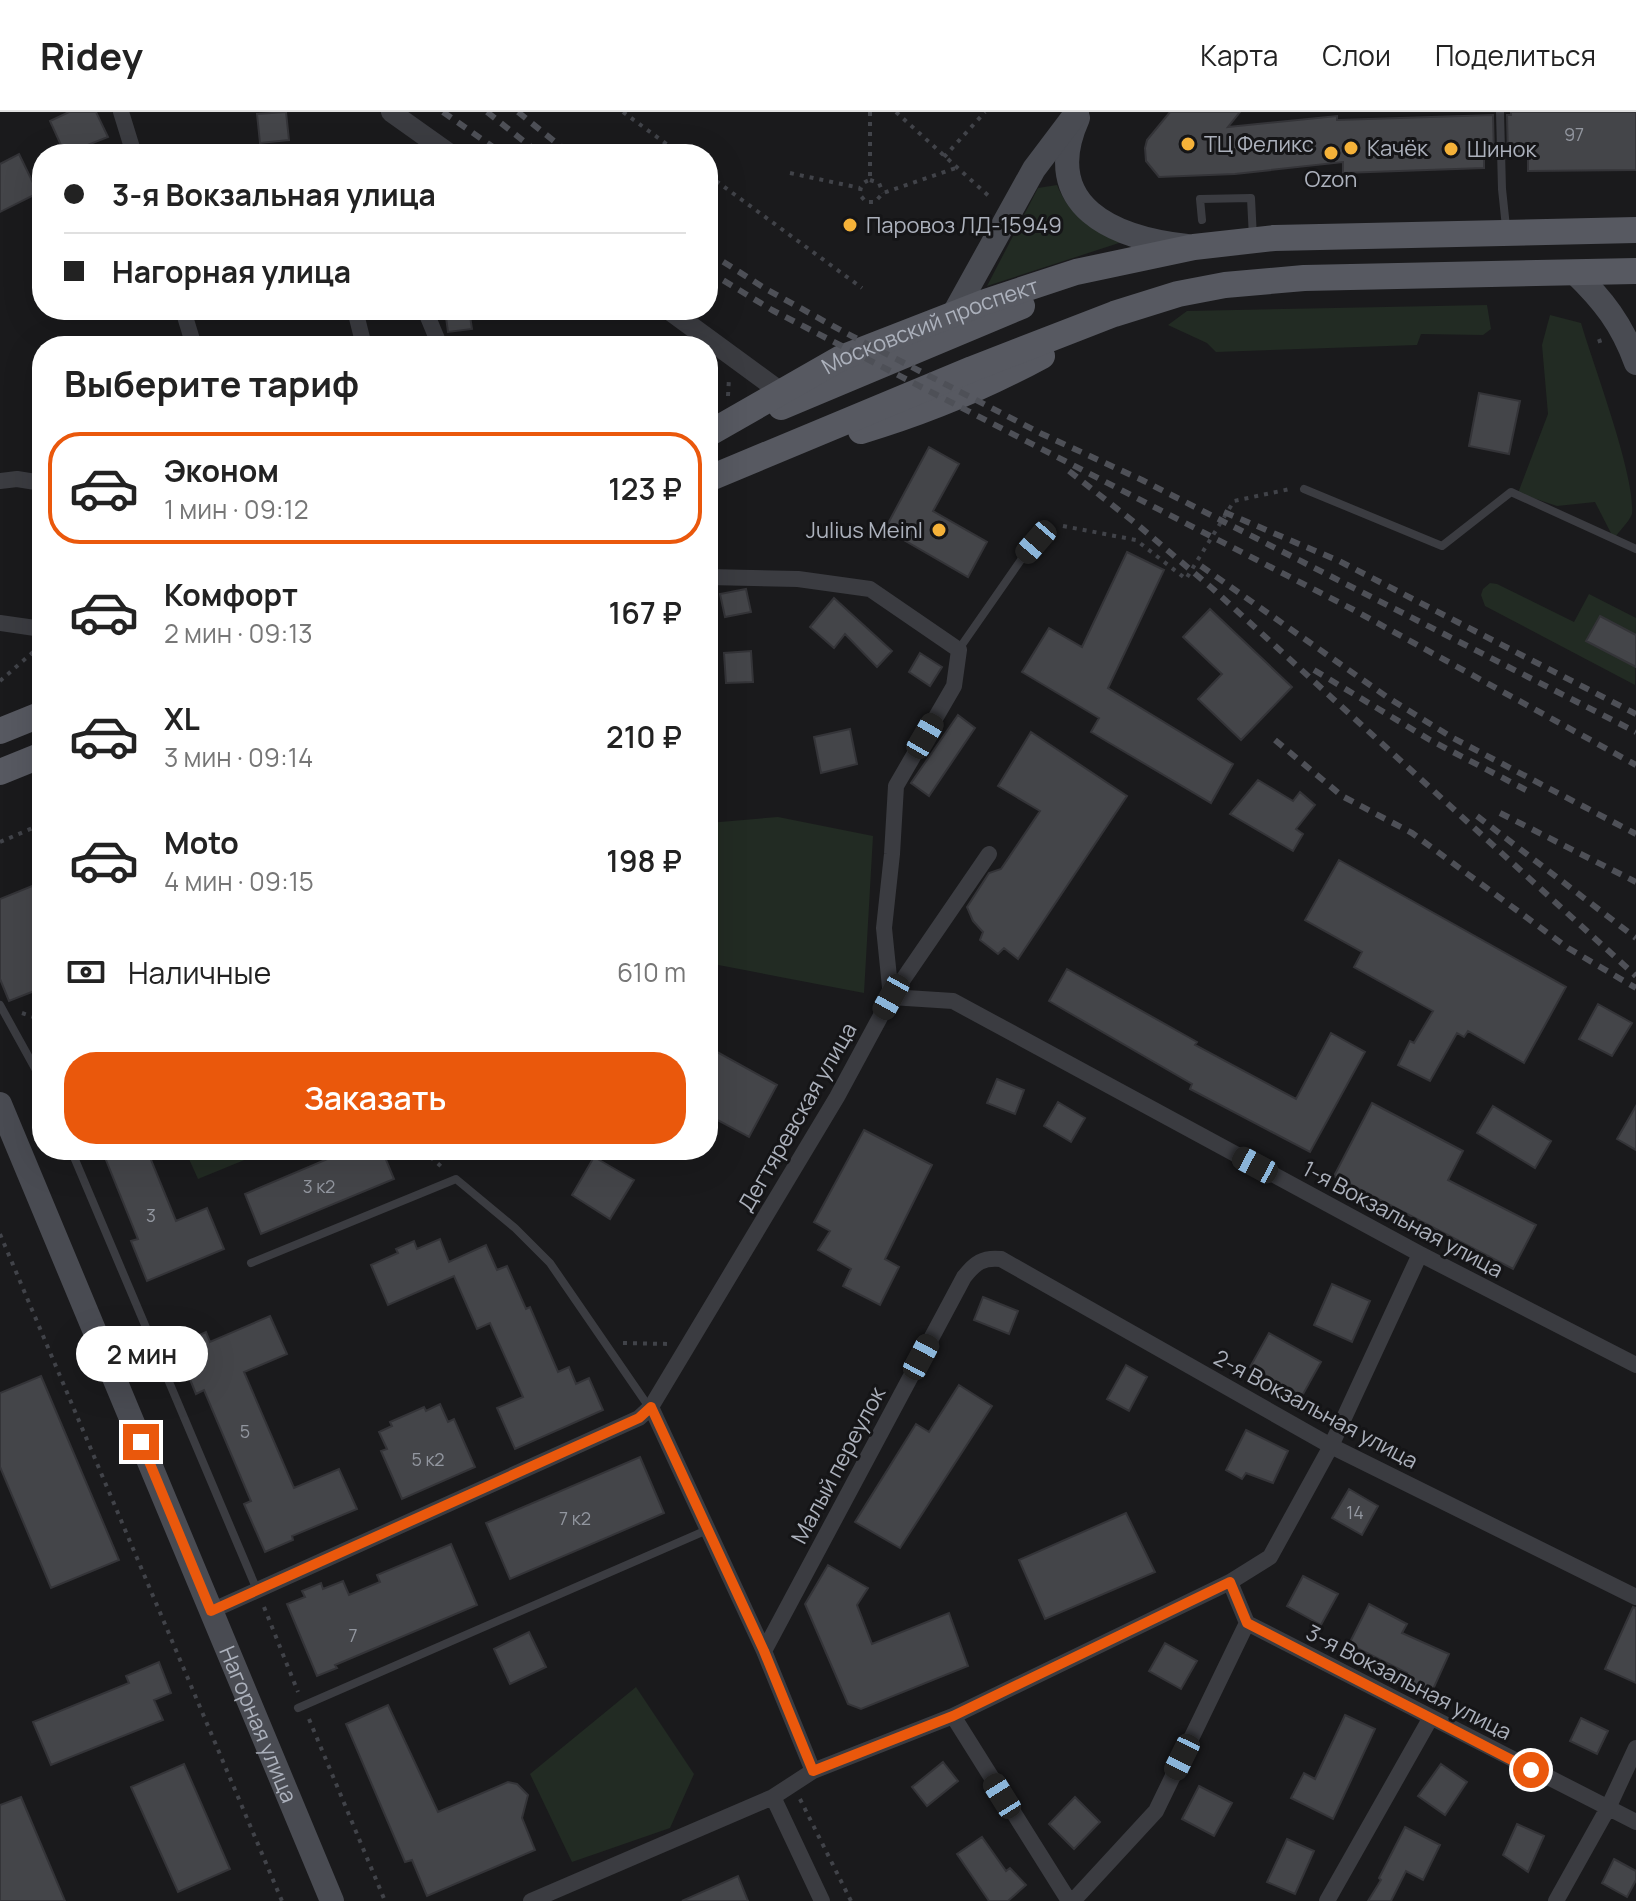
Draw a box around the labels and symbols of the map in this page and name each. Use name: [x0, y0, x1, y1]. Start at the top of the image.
house number: 97: [1564, 122, 1584, 146]
place label: ТЦ Феликс: [1204, 129, 1314, 159]
place label: Качёк: [1367, 133, 1429, 163]
place label: Шинок: [1467, 134, 1537, 164]
marker: ТЦ Феликс: [1179, 135, 1197, 153]
marker: Качёк: [1342, 139, 1360, 157]
marker: Шинок: [1442, 140, 1460, 158]
marker: Ozon: [1322, 144, 1340, 162]
place label: Ozon: [1305, 164, 1357, 194]
place label: Паровоз ЛД-15949: [866, 210, 1062, 240]
marker: Паровоз ЛД-15949: [841, 216, 859, 234]
street label: Московский проспект: [816, 270, 1042, 381]
place label: Julius Meinl: [806, 515, 923, 545]
car: [1011, 516, 1061, 568]
marker: Julius Meinl: [930, 521, 948, 539]
car: [903, 709, 947, 763]
car: [869, 970, 913, 1024]
street label: Дегтяревская улица: [731, 1017, 863, 1217]
car: [1228, 1143, 1282, 1187]
street label: 1-я Вокзальная улица: [1297, 1153, 1509, 1285]
house number: 3 к2: [303, 1174, 335, 1198]
house number: 3: [146, 1203, 156, 1227]
callout: 2 мин: [75, 1326, 207, 1382]
car: [899, 1330, 943, 1384]
street label: 2-я Вокзальная улица: [1209, 1342, 1423, 1476]
street label: Малый переулок: [784, 1380, 893, 1549]
house number: 5: [240, 1419, 250, 1443]
route end: [123, 1424, 159, 1460]
house number: 5 к2: [411, 1447, 445, 1471]
house number: 14: [1346, 1500, 1364, 1524]
house number: 7 к2: [559, 1506, 591, 1530]
street label: 3-я Вокзальная улица: [1301, 1617, 1517, 1747]
house number: 7: [348, 1623, 358, 1647]
street label: Нагорная улица: [212, 1641, 304, 1807]
car: [1161, 1730, 1203, 1784]
route start: [1513, 1752, 1549, 1788]
car: [979, 1769, 1025, 1823]

